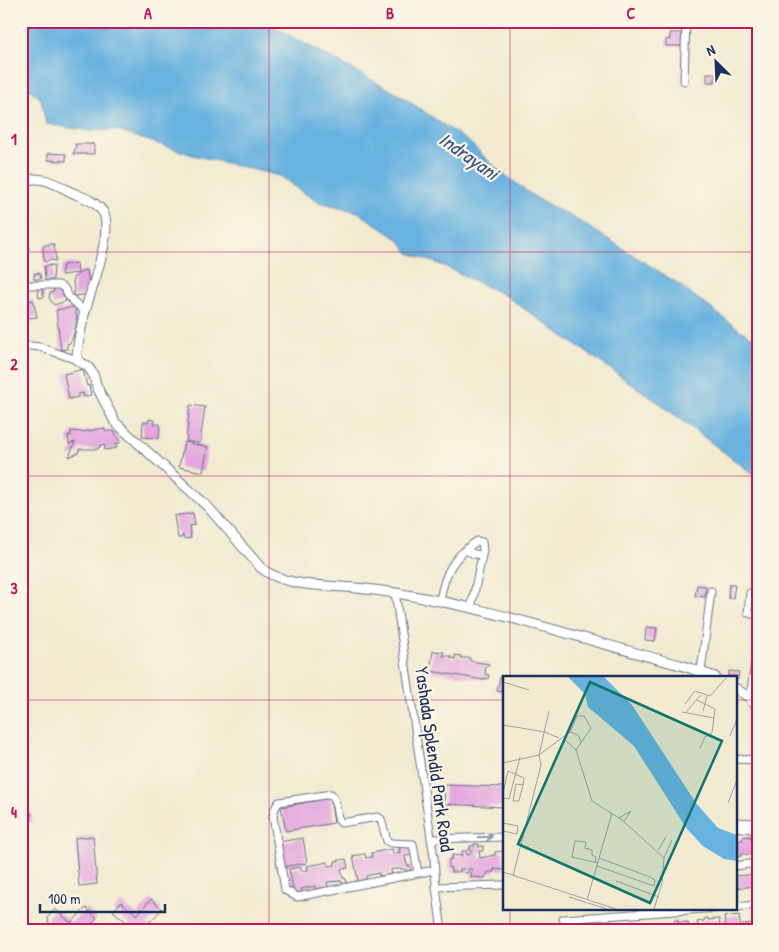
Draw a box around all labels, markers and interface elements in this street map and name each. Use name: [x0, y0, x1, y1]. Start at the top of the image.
text: A: [144, 2, 152, 24]
text: B: [386, 2, 394, 24]
text: C: [627, 2, 636, 24]
north arrow: [692, 38, 742, 88]
text: N: [703, 39, 718, 60]
water label: Indrayani: [434, 125, 506, 188]
text: 1: [11, 128, 17, 150]
text: 2: [10, 353, 18, 375]
text: 3: [10, 577, 18, 599]
street label: Yashada Splendid Park Road: [409, 665, 461, 854]
inset map: [503, 676, 736, 910]
text: 4: [11, 801, 17, 823]
one-way arrow: [477, 833, 493, 842]
scale bar: [40, 882, 165, 914]
text: 100 m: [48, 888, 81, 909]

